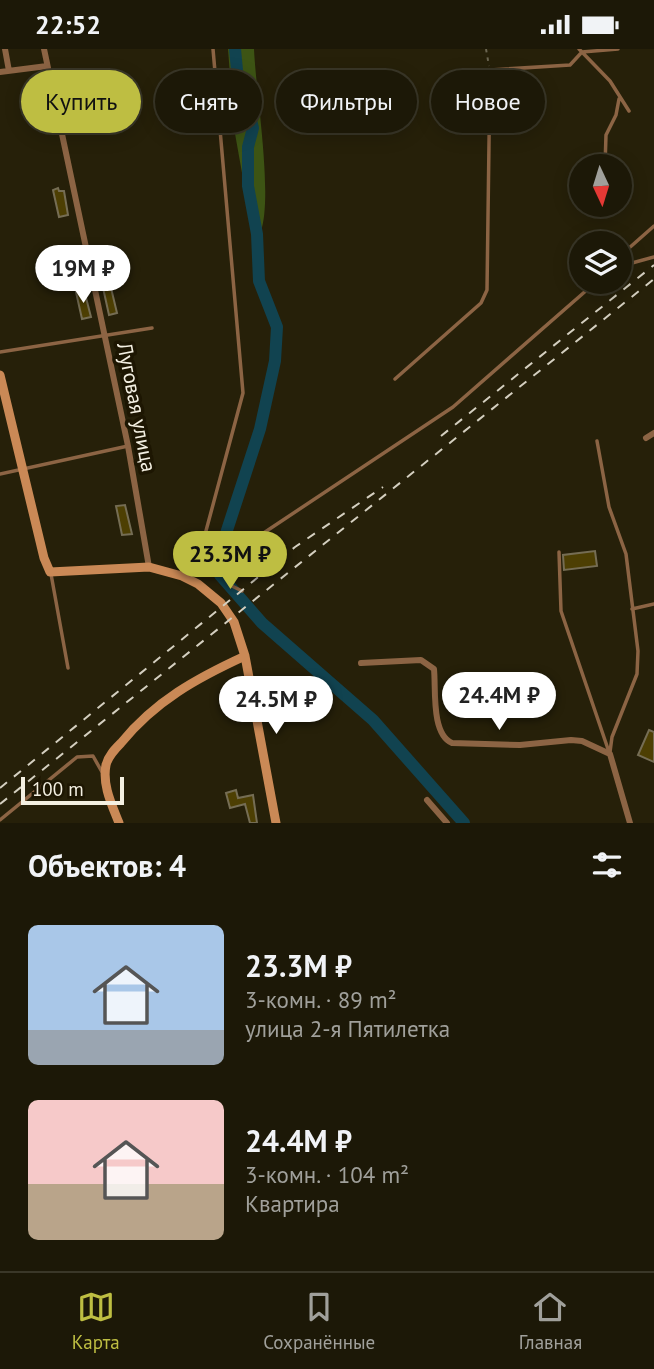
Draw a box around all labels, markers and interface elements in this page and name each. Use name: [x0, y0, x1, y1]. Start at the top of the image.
text: 22:52: [35, 8, 101, 41]
chip: Купить: [21, 70, 141, 133]
chip: Снять: [155, 70, 262, 133]
chip: Фильтры: [276, 70, 417, 133]
chip: Новое: [431, 70, 545, 133]
north arrow: [569, 154, 632, 217]
map controls: [569, 154, 632, 294]
button: layers: [569, 231, 632, 294]
pin: 19M ₽: [34, 245, 132, 305]
text: 19M ₽: [51, 253, 115, 282]
street label: Луговая улица: [111, 339, 163, 474]
pin: 23.3M ₽: [165, 531, 295, 591]
text: 23.3M ₽: [189, 539, 271, 568]
pin: 24.4M ₽: [434, 673, 564, 732]
pin: 24.5M ₽: [211, 677, 341, 736]
text: 24.4M ₽: [458, 680, 540, 709]
text: 24.5M ₽: [235, 684, 317, 713]
scale bar: [21, 774, 124, 806]
text: 100 m: [32, 777, 84, 801]
text: Объектов: 4: [28, 846, 186, 885]
icon: filters: [588, 846, 626, 884]
text: 23.3M ₽: [245, 946, 352, 985]
icon: home: [84, 953, 168, 1037]
text: 3-комн. · 89 m²: [245, 985, 397, 1014]
text: улица 2-я Пятилетка: [245, 1014, 450, 1043]
text: 24.4M ₽: [245, 1121, 352, 1160]
icon: home: [84, 1128, 168, 1212]
text: 3-комн. · 104 m²: [245, 1160, 409, 1189]
text: Квартира: [245, 1189, 340, 1218]
tab: Карта: [72, 1288, 120, 1354]
tab: Сохранённые: [263, 1288, 375, 1354]
tab: Главная: [519, 1288, 582, 1354]

